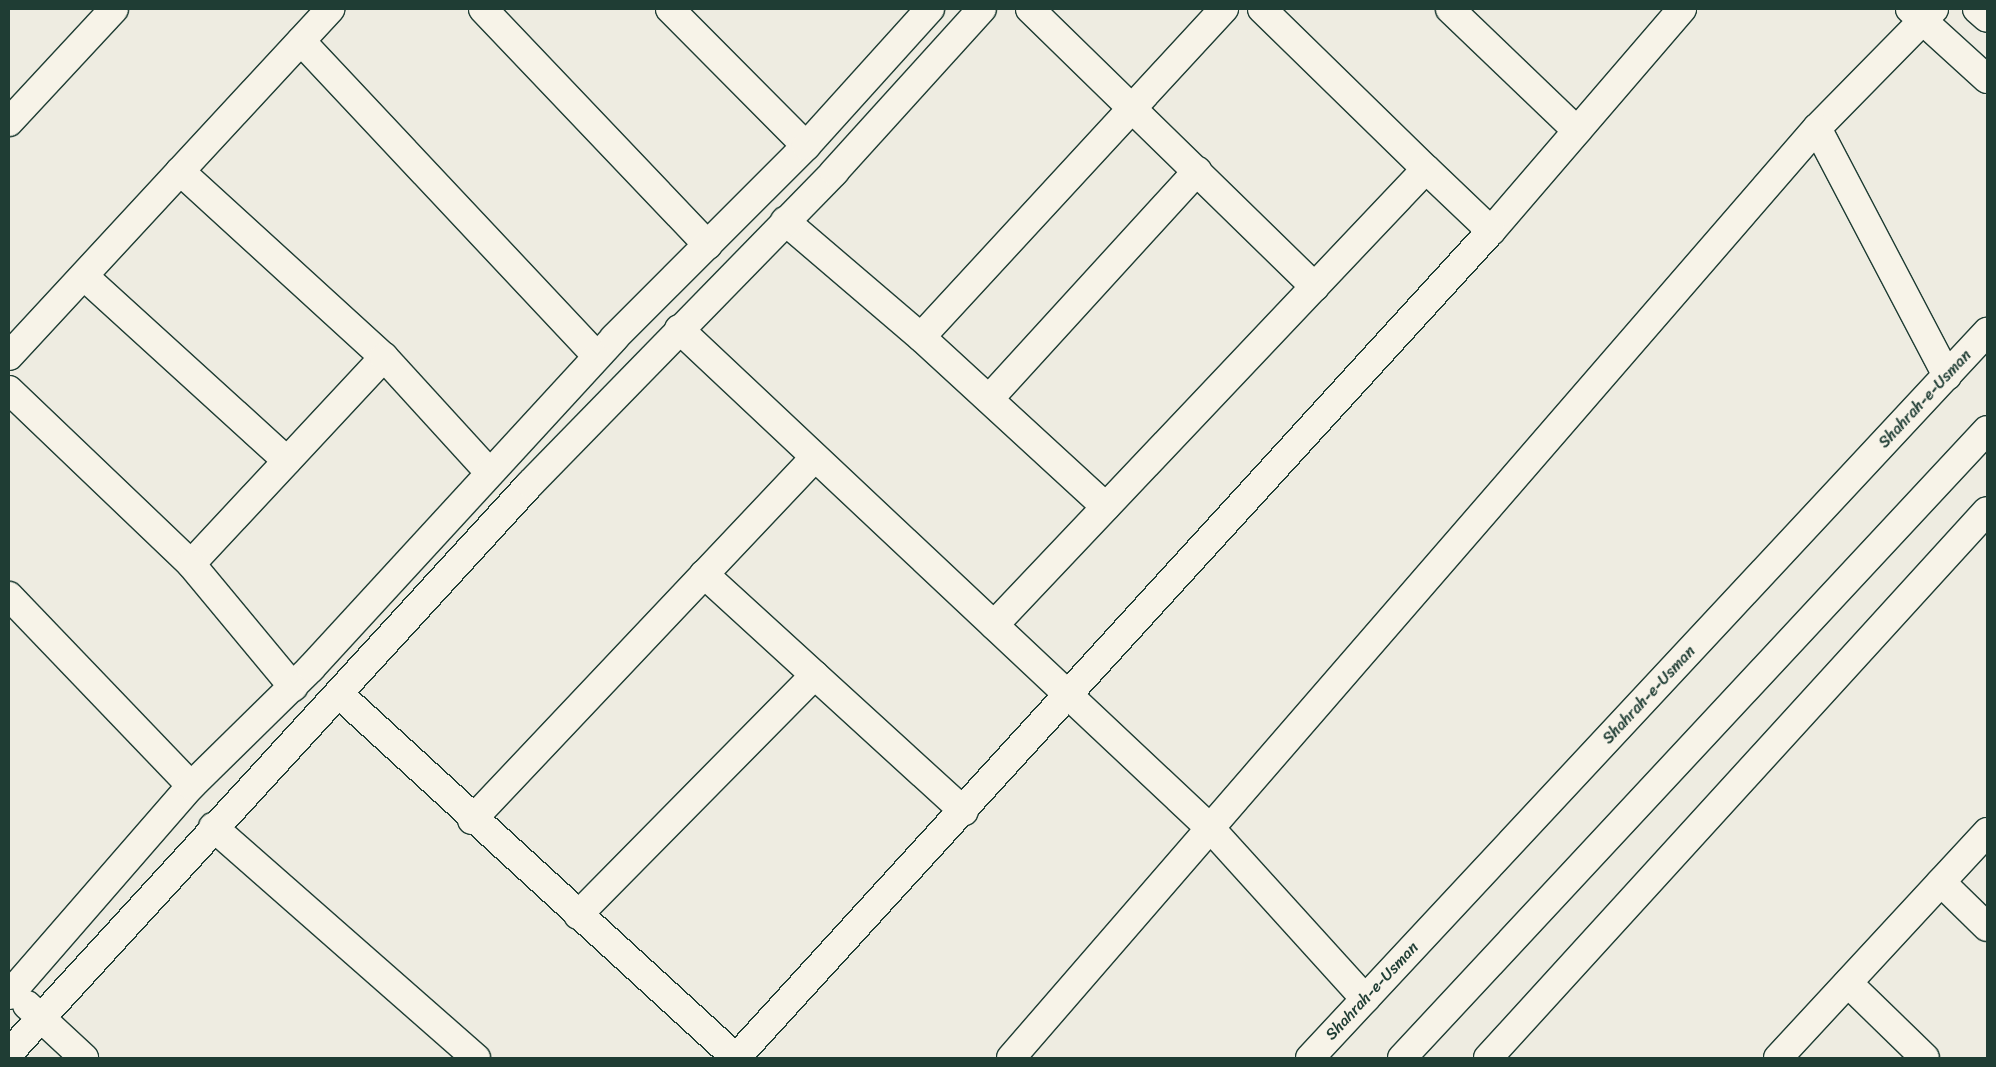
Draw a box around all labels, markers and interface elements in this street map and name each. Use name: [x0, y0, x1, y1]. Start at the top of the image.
street label: Shahrah-e-Usman: [1875, 346, 1975, 452]
street label: Shahrah-e-Usman: [1599, 642, 1699, 748]
street label: Shahrah-e-Usman: [1322, 938, 1422, 1044]

